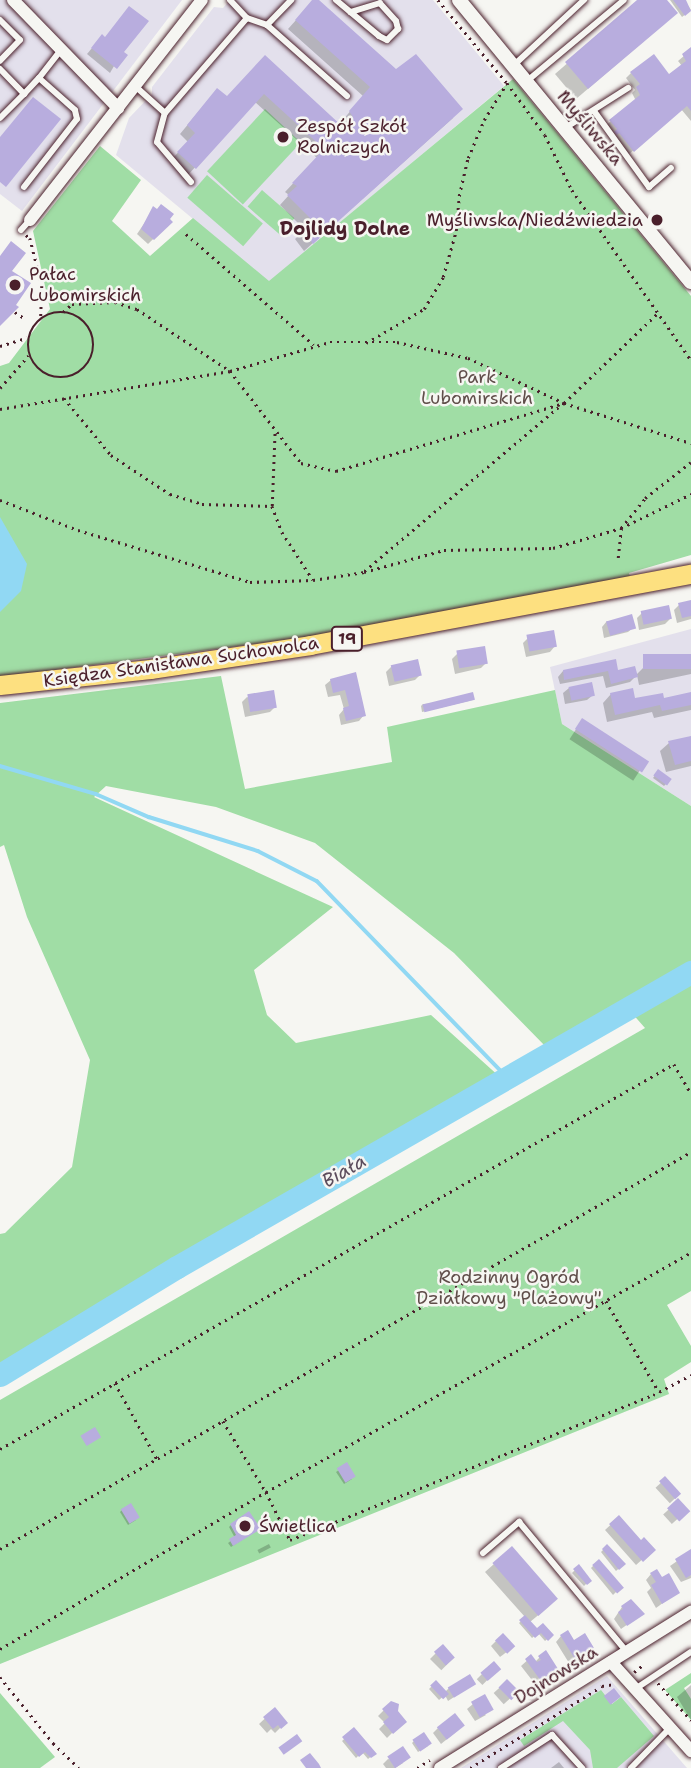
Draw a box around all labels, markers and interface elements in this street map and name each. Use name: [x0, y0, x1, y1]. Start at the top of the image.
street label: Myśliwska: [552, 86, 628, 170]
place label: Zespół Szkół Rolniczych: [297, 116, 407, 158]
marker: Zespół Szkół Rolniczych: [275, 129, 291, 145]
place label: Myśliwska/Niedźwiedzia: [427, 209, 643, 231]
marker: Myśliwska/Niedźwiedzia: [649, 212, 665, 228]
district label: Dojlidy Dolne: [280, 218, 410, 240]
place label: Pałac Lubomirskich: [29, 264, 141, 306]
marker: Pałac Lubomirskich: [7, 277, 23, 293]
park label: Park Lubomirskich: [421, 367, 533, 410]
road number: 19: [330, 626, 364, 652]
street label: Księdza Stanisława Suchowolca: [42, 632, 320, 692]
water label: Biała: [318, 1149, 370, 1193]
park label: Rodzinny Ogród Działkowy "Plażowy": [416, 1267, 602, 1310]
place label: Świetlica: [259, 1515, 336, 1537]
marker: Świetlica: [237, 1518, 253, 1534]
street label: Dojnowska: [510, 1641, 602, 1709]

